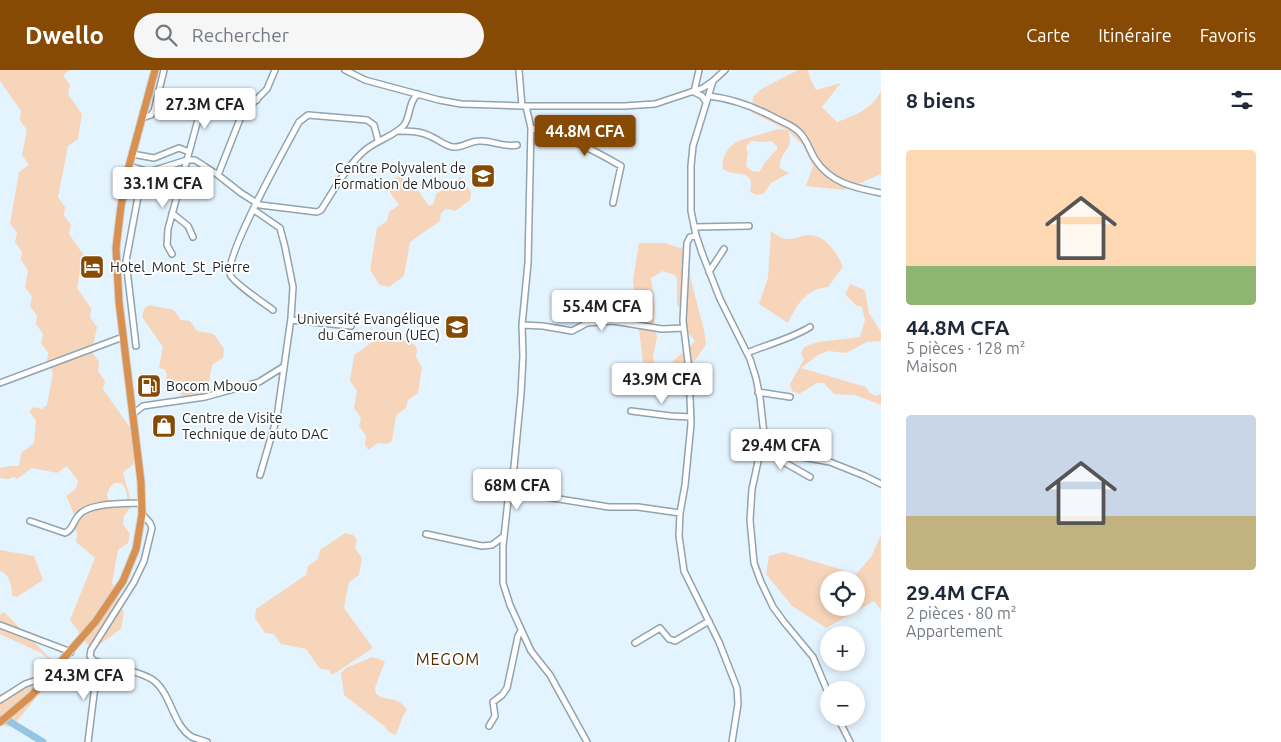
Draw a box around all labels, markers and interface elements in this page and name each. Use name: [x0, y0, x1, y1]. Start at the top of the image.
search box: [134, 13, 484, 58]
icon: search: [152, 21, 180, 49]
text: Dwello: [25, 22, 104, 49]
text: Rechercher: [192, 24, 289, 46]
text: Carte: [1026, 25, 1070, 45]
text: Itinéraire: [1098, 25, 1172, 45]
text: Favoris: [1200, 25, 1256, 45]
icon: filters: [1228, 86, 1256, 114]
pin: 27.3M CFA: [148, 88, 262, 130]
text: 8 biens: [906, 88, 976, 112]
text: 27.3M CFA: [166, 95, 244, 113]
pin: 44.8M CFA: [528, 114, 642, 157]
text: 44.8M CFA: [546, 122, 624, 140]
place label: Centre Polyvalent de Formation de Mbouo: [334, 160, 466, 192]
school or university icon: Centre Polyvalent de Formation de Mbouo: [470, 163, 496, 189]
pin: 33.1M CFA: [106, 166, 220, 209]
text: 33.1M CFA: [124, 174, 202, 192]
icon: home: [1036, 183, 1126, 273]
hotel icon: Hotel_Mont_St_Pierre: [79, 254, 105, 280]
place label: Hotel_Mont_St_Pierre: [110, 259, 250, 275]
pin: 55.4M CFA: [545, 290, 659, 332]
text: 55.4M CFA: [563, 297, 641, 315]
place label: Université Evangélique du Cameroun (UEC): [297, 311, 440, 343]
school or university icon: Université Evangélique du Cameroun (UEC): [444, 314, 470, 340]
text: 44.8M CFA: [906, 315, 1009, 339]
text: 5 pièces · 128 m²: [906, 339, 1026, 357]
text: Maison: [906, 357, 957, 375]
pin: 43.9M CFA: [605, 362, 719, 405]
text: 43.9M CFA: [623, 370, 701, 388]
fuel station icon: Bocom Mbouo: [136, 373, 162, 399]
place label: Bocom Mbouo: [166, 378, 258, 394]
place label: Centre de Visite Technique de auto DAC: [182, 410, 329, 442]
shop icon: Centre de Visite Technique de auto DAC: [151, 413, 177, 439]
pin: 29.4M CFA: [724, 428, 838, 471]
text: 29.4M CFA: [742, 436, 820, 454]
icon: home: [1036, 448, 1126, 538]
pin: 68M CFA: [471, 468, 563, 511]
text: 68M CFA: [484, 476, 550, 494]
map controls: [820, 571, 865, 726]
button: locate: [820, 571, 865, 616]
text: 29.4M CFA: [906, 580, 1009, 604]
text: 2 pièces · 80 m²: [906, 604, 1016, 622]
text: Appartement: [906, 622, 1003, 640]
button: +: [820, 626, 865, 671]
district label: MEGOM: [416, 650, 480, 668]
pin: 24.3M CFA: [27, 658, 141, 701]
text: 24.3M CFA: [45, 666, 123, 684]
button: −: [820, 681, 865, 726]

